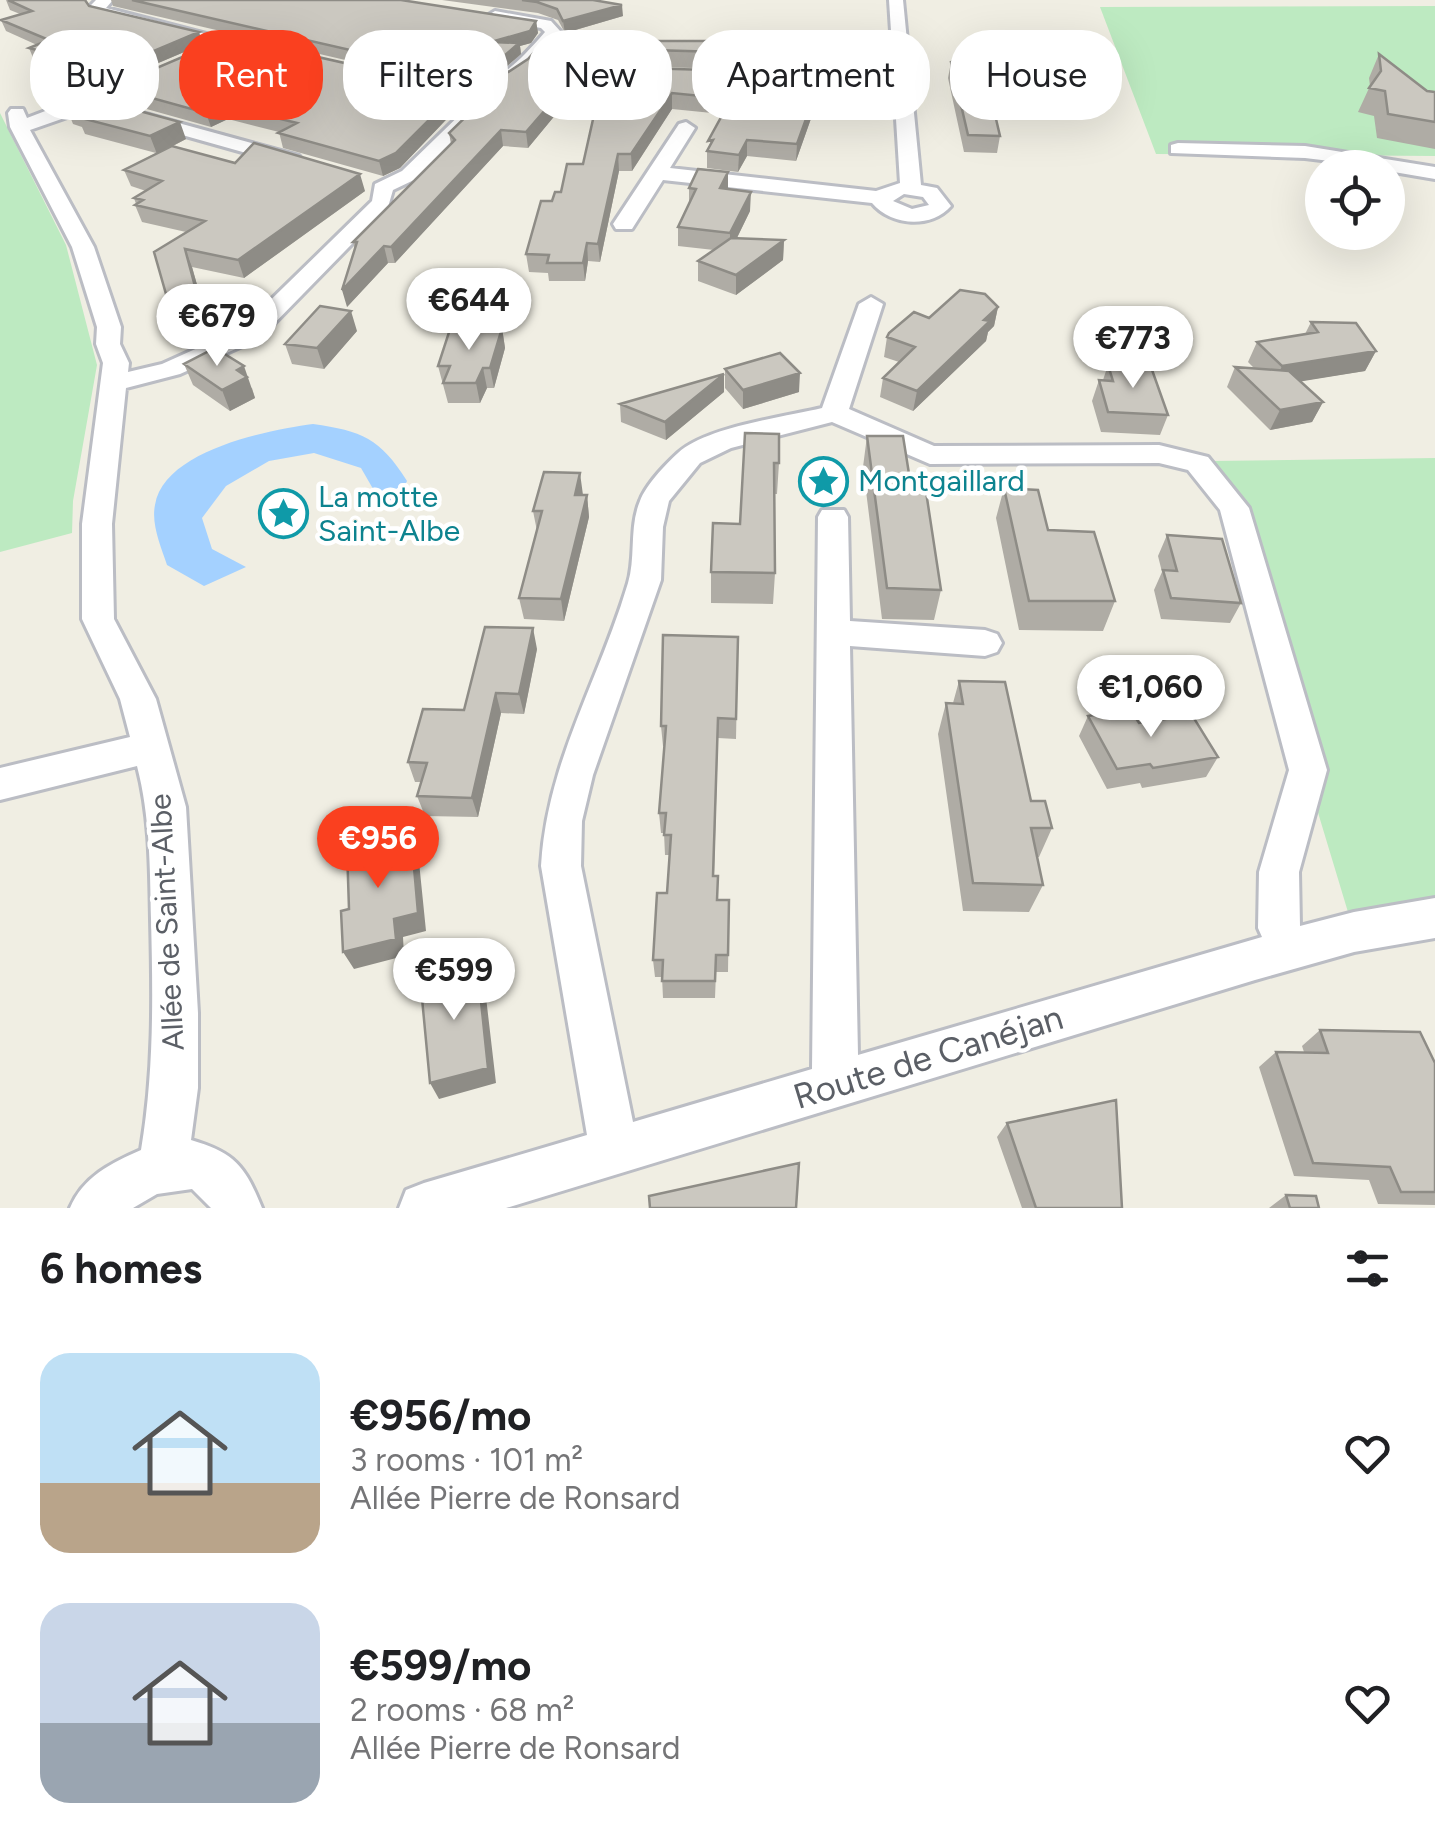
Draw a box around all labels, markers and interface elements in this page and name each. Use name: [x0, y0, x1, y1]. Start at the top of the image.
chip: Buy: [30, 30, 159, 120]
chip: Rent: [179, 30, 323, 120]
chip: Filters: [343, 30, 508, 120]
chip: New: [528, 30, 672, 120]
chip: Apartment: [692, 30, 930, 120]
chip: House: [950, 30, 1122, 120]
map controls: [1305, 150, 1405, 250]
button: locate: [1305, 150, 1405, 250]
pin: €644: [410, 268, 528, 353]
text: €644: [428, 281, 510, 319]
pin: €679: [158, 284, 276, 369]
text: €679: [178, 297, 256, 335]
pin: €773: [1074, 306, 1192, 391]
text: €773: [1095, 319, 1171, 357]
place icon: Montgaillard: [797, 455, 849, 507]
place label: Montgaillard: [858, 462, 1025, 499]
place label: La motte Saint-Albe: [318, 478, 460, 549]
place icon: La motte Saint-Albe: [257, 488, 309, 540]
pin: €1,060: [1070, 655, 1232, 740]
text: €1,060: [1099, 668, 1203, 706]
street label: Allée de Saint-Albe: [141, 793, 192, 1051]
pin: €956: [319, 806, 437, 891]
text: €956: [339, 819, 417, 857]
pin: €599: [395, 938, 513, 1023]
text: €599: [415, 951, 493, 989]
street label: Route de Canéjan: [788, 996, 1068, 1118]
icon: filters: [1340, 1241, 1395, 1296]
text: 6 homes: [40, 1243, 202, 1294]
text: €956/mo: [350, 1390, 531, 1441]
icon: home: [120, 1393, 240, 1513]
icon: heart: [1340, 1426, 1395, 1481]
text: 3 rooms · 101 m²: [350, 1441, 583, 1479]
text: Allée Pierre de Ronsard: [350, 1479, 680, 1517]
text: €599/mo: [350, 1640, 531, 1691]
icon: home: [120, 1643, 240, 1763]
icon: heart: [1340, 1676, 1395, 1731]
text: 2 rooms · 68 m²: [350, 1691, 574, 1729]
text: Allée Pierre de Ronsard: [350, 1729, 680, 1767]

